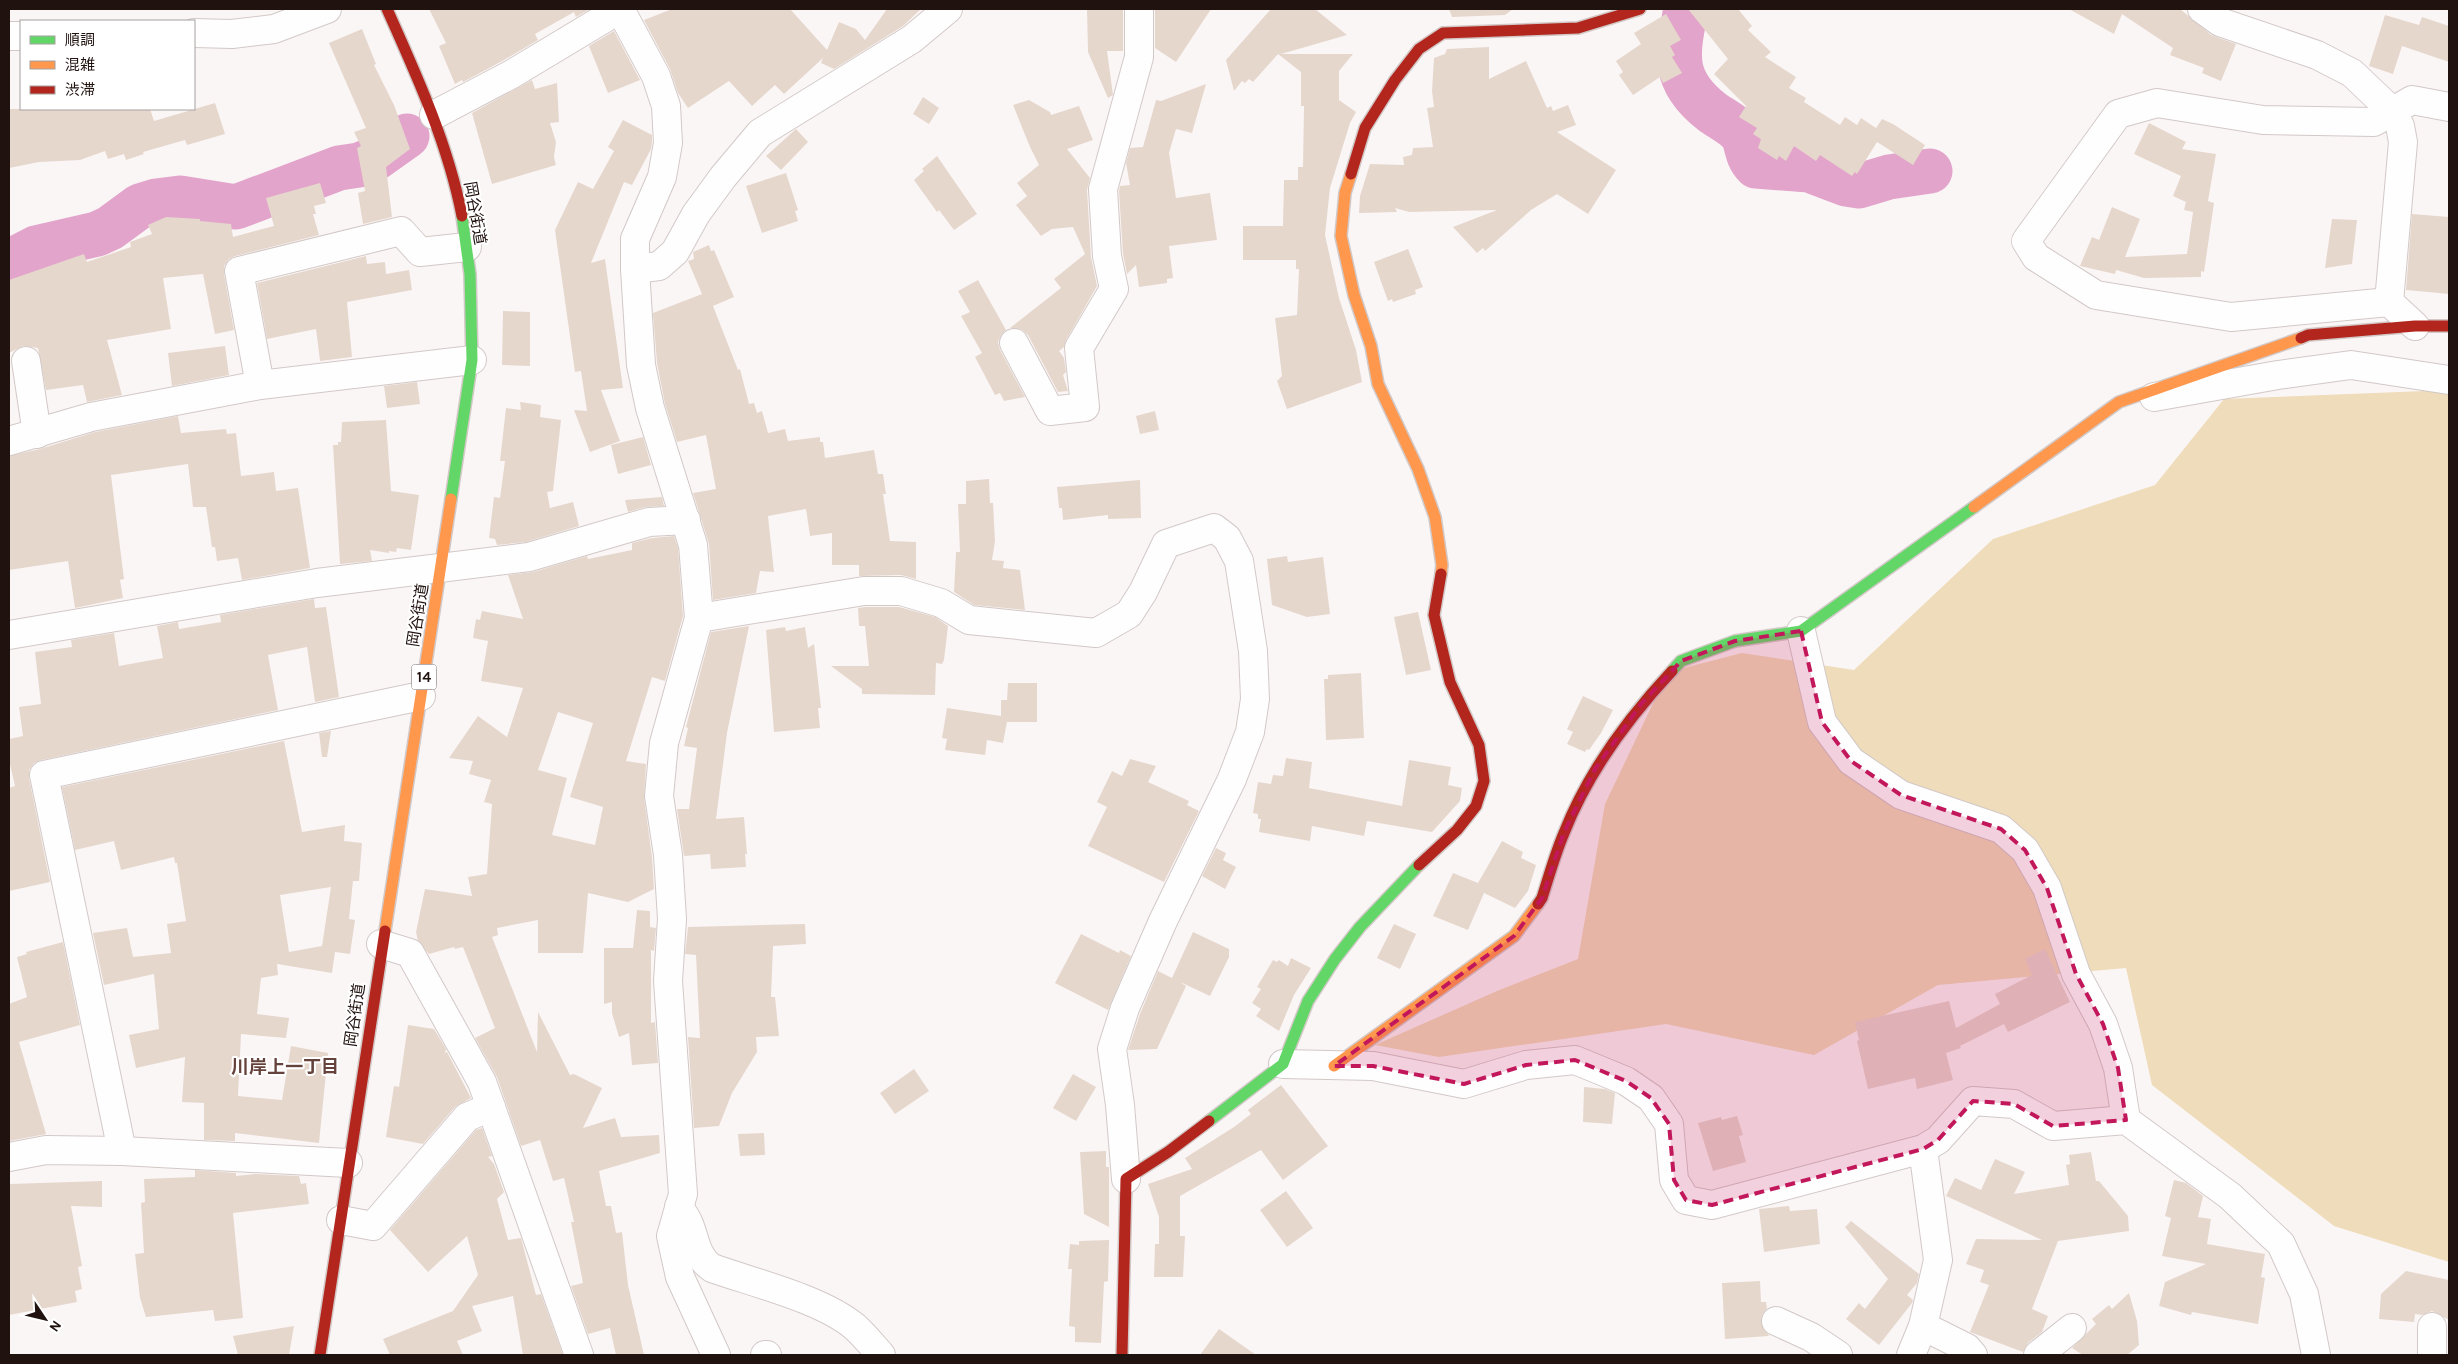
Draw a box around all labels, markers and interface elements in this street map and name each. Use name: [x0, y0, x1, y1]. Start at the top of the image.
legend: [20, 20, 195, 110]
text: 順調: [65, 31, 95, 49]
text: 混雑: [65, 56, 95, 74]
text: 渋滞: [65, 81, 95, 99]
street label: 岡谷街道: [461, 180, 490, 246]
street label: 岡谷街道: [403, 582, 432, 648]
road number: 14: [412, 664, 436, 690]
street label: 岡谷街道: [341, 982, 368, 1048]
district label: 川岸上一丁目: [231, 1056, 339, 1078]
north arrow: [20, 1294, 70, 1344]
text: N: [45, 1317, 65, 1335]

